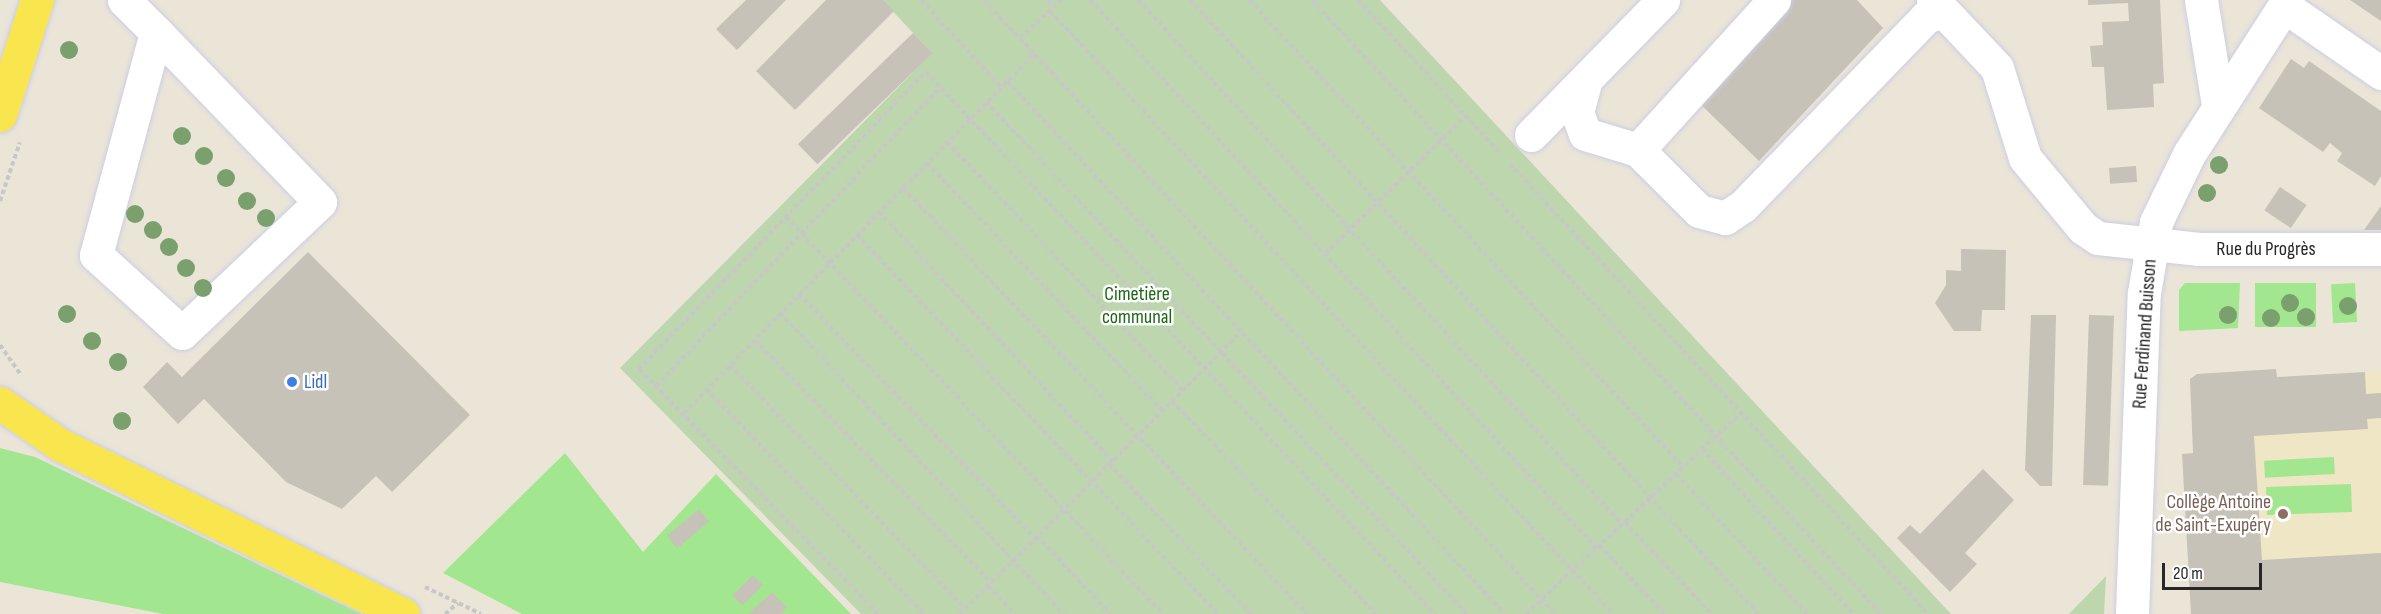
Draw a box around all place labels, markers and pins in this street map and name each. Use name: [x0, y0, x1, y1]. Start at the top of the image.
place label: Lidl: [304, 370, 327, 394]
marker: Lidl: [285, 375, 299, 389]
place label: Collège Antoine de Saint-Exupéry: [2155, 490, 2271, 537]
marker: Collège Antoine de Saint-Exupéry: [2276, 507, 2290, 521]

